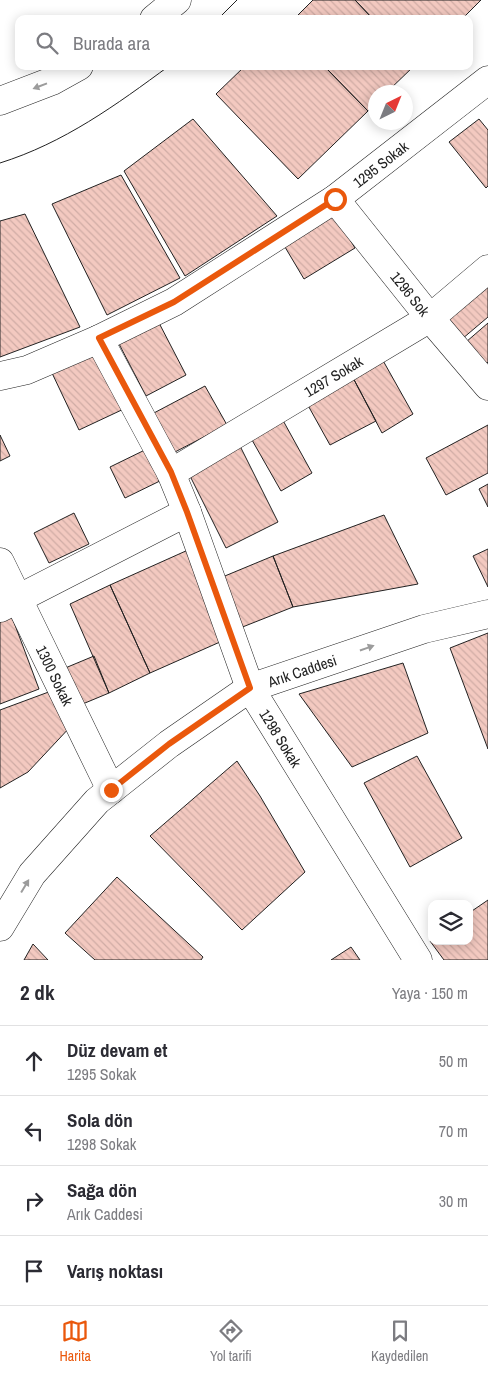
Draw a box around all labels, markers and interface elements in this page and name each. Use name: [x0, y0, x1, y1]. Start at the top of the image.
search box: [15, 15, 473, 70]
icon: search: [33, 29, 61, 57]
text: Burada ara: [73, 30, 150, 56]
one-way arrow: [33, 82, 47, 90]
north arrow: [368, 85, 413, 130]
street label: 1295 Sokak: [348, 135, 413, 192]
route start: [324, 188, 347, 211]
street label: 1296 Sok: [386, 267, 435, 321]
street label: 1297 Sokak: [300, 350, 367, 402]
street label: 1300 Sokak: [31, 641, 79, 710]
one-way arrow: [360, 644, 375, 652]
street label: Arık Caddesi: [264, 649, 339, 692]
street label: 1298 Sokak: [255, 705, 307, 772]
route end: [100, 779, 123, 802]
one-way arrow: [20, 879, 29, 892]
map controls: [428, 900, 473, 945]
button: layers: [428, 900, 473, 945]
text: 2 dk: [20, 978, 54, 1007]
text: Yaya · 150 m: [392, 982, 468, 1004]
text: Düz devam et: [67, 1037, 167, 1063]
icon: ahead: [20, 1047, 48, 1075]
text: 50 m: [439, 1050, 468, 1072]
text: 1295 Sokak: [67, 1063, 136, 1085]
text: Sola dön: [67, 1107, 133, 1133]
icon: left: [20, 1117, 48, 1145]
text: 70 m: [439, 1120, 468, 1142]
text: 1298 Sokak: [67, 1133, 136, 1155]
text: Sağa dön: [67, 1177, 137, 1203]
icon: right: [20, 1187, 48, 1215]
text: 30 m: [439, 1190, 468, 1212]
text: Arık Caddesi: [67, 1203, 143, 1225]
icon: arrive: [20, 1257, 48, 1285]
text: Varış noktası: [67, 1258, 163, 1284]
tab: Harita: [60, 1317, 91, 1365]
tab: Yol tarifi: [210, 1317, 252, 1365]
tab: Kaydedilen: [371, 1317, 428, 1365]

